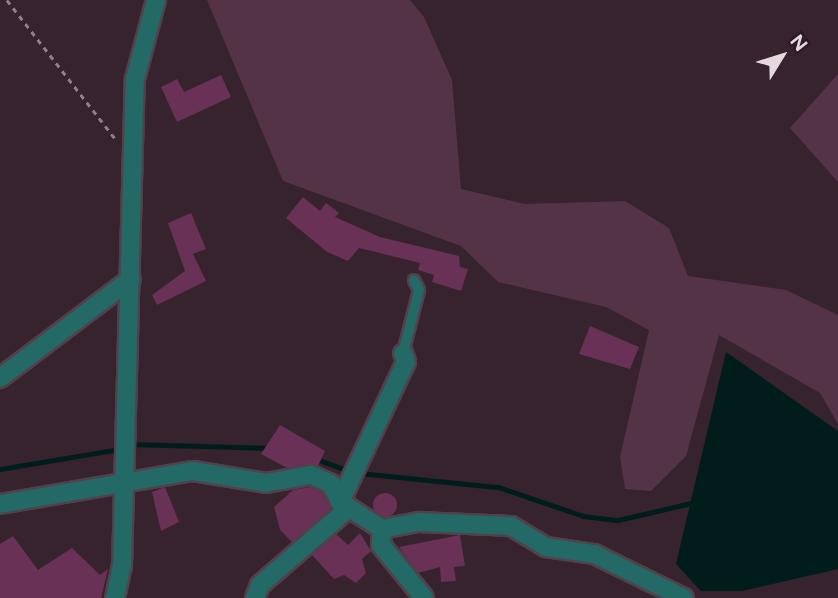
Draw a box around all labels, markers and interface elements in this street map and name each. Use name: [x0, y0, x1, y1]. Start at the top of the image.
north arrow: [747, 21, 817, 91]
text: N: [785, 30, 813, 56]

